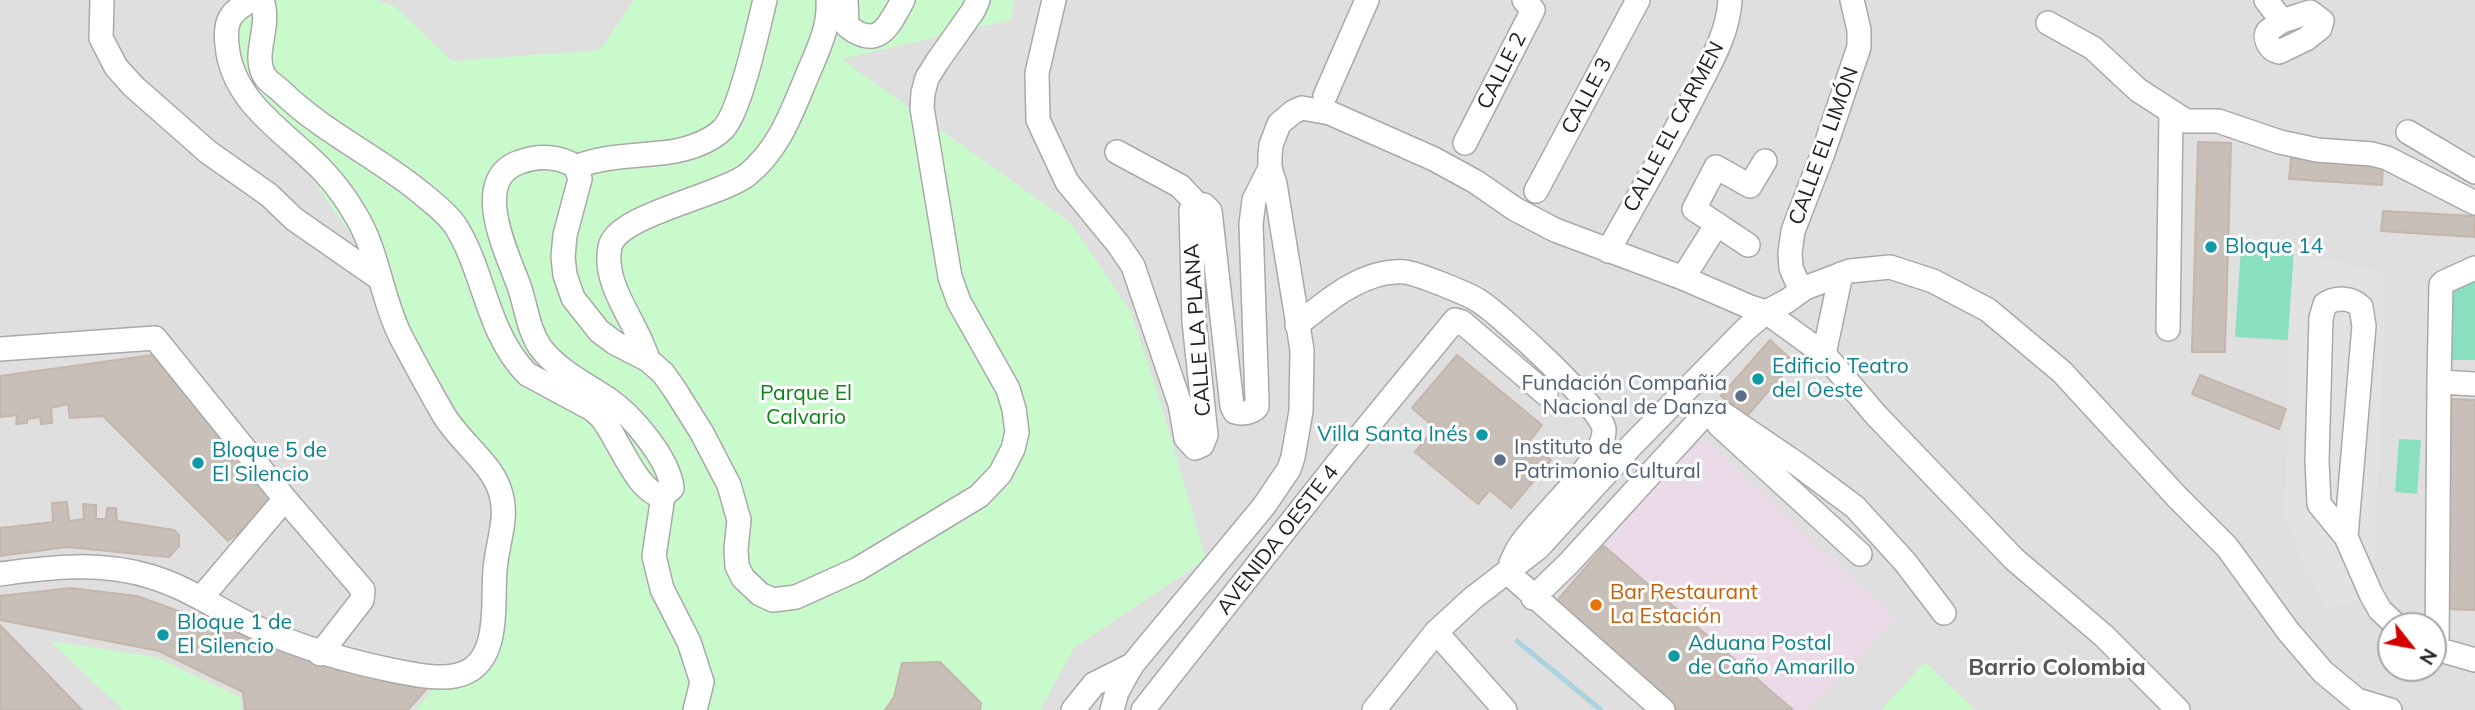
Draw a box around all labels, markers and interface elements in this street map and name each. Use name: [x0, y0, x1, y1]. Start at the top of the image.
street label: CALLE 2: [1472, 28, 1532, 114]
street label: CALLE EL CARMEN: [1618, 37, 1730, 217]
street label: CALLE 3: [1556, 54, 1618, 138]
street label: CALLE EL LIMÓN: [1784, 64, 1864, 228]
place label: Bloque 14: [2225, 234, 2323, 260]
marker: Bloque 14: [2203, 239, 2219, 255]
street label: CALLE LA PLANA: [1179, 243, 1217, 417]
place label: Edificio Teatro del Oeste: [1772, 354, 1909, 404]
place label: Fundación Compañia Nacional de Danza: [1521, 371, 1727, 421]
marker: Edificio Teatro del Oeste: [1750, 371, 1766, 387]
park label: Parque El Calvario: [760, 381, 852, 431]
marker: Fundación Compañia Nacional de Danza: [1733, 388, 1749, 404]
place label: Villa Santa Inés: [1317, 422, 1468, 448]
marker: Villa Santa Inés: [1474, 427, 1490, 443]
place label: Instituto de Patrimonio Cultural: [1514, 435, 1701, 485]
place label: Bloque 5 de El Silencio: [212, 438, 327, 488]
marker: Instituto de Patrimonio Cultural: [1492, 452, 1508, 468]
marker: Bloque 5 de El Silencio: [190, 455, 206, 471]
street label: AVENIDA OESTE 4: [1212, 460, 1344, 620]
place label: Bar Restaurant La Estación: [1610, 580, 1758, 630]
marker: Bar Restaurant La Estación: [1588, 597, 1604, 613]
place label: Bloque 1 de El Silencio: [177, 610, 292, 660]
north arrow: [2377, 612, 2447, 682]
marker: Bloque 1 de El Silencio: [155, 627, 171, 643]
place label: Aduana Postal de Caño Amarillo: [1688, 631, 1855, 681]
text: N: [2414, 644, 2442, 669]
marker: Aduana Postal de Caño Amarillo: [1666, 648, 1682, 664]
district label: Barrio Colombia: [1968, 654, 2146, 682]

